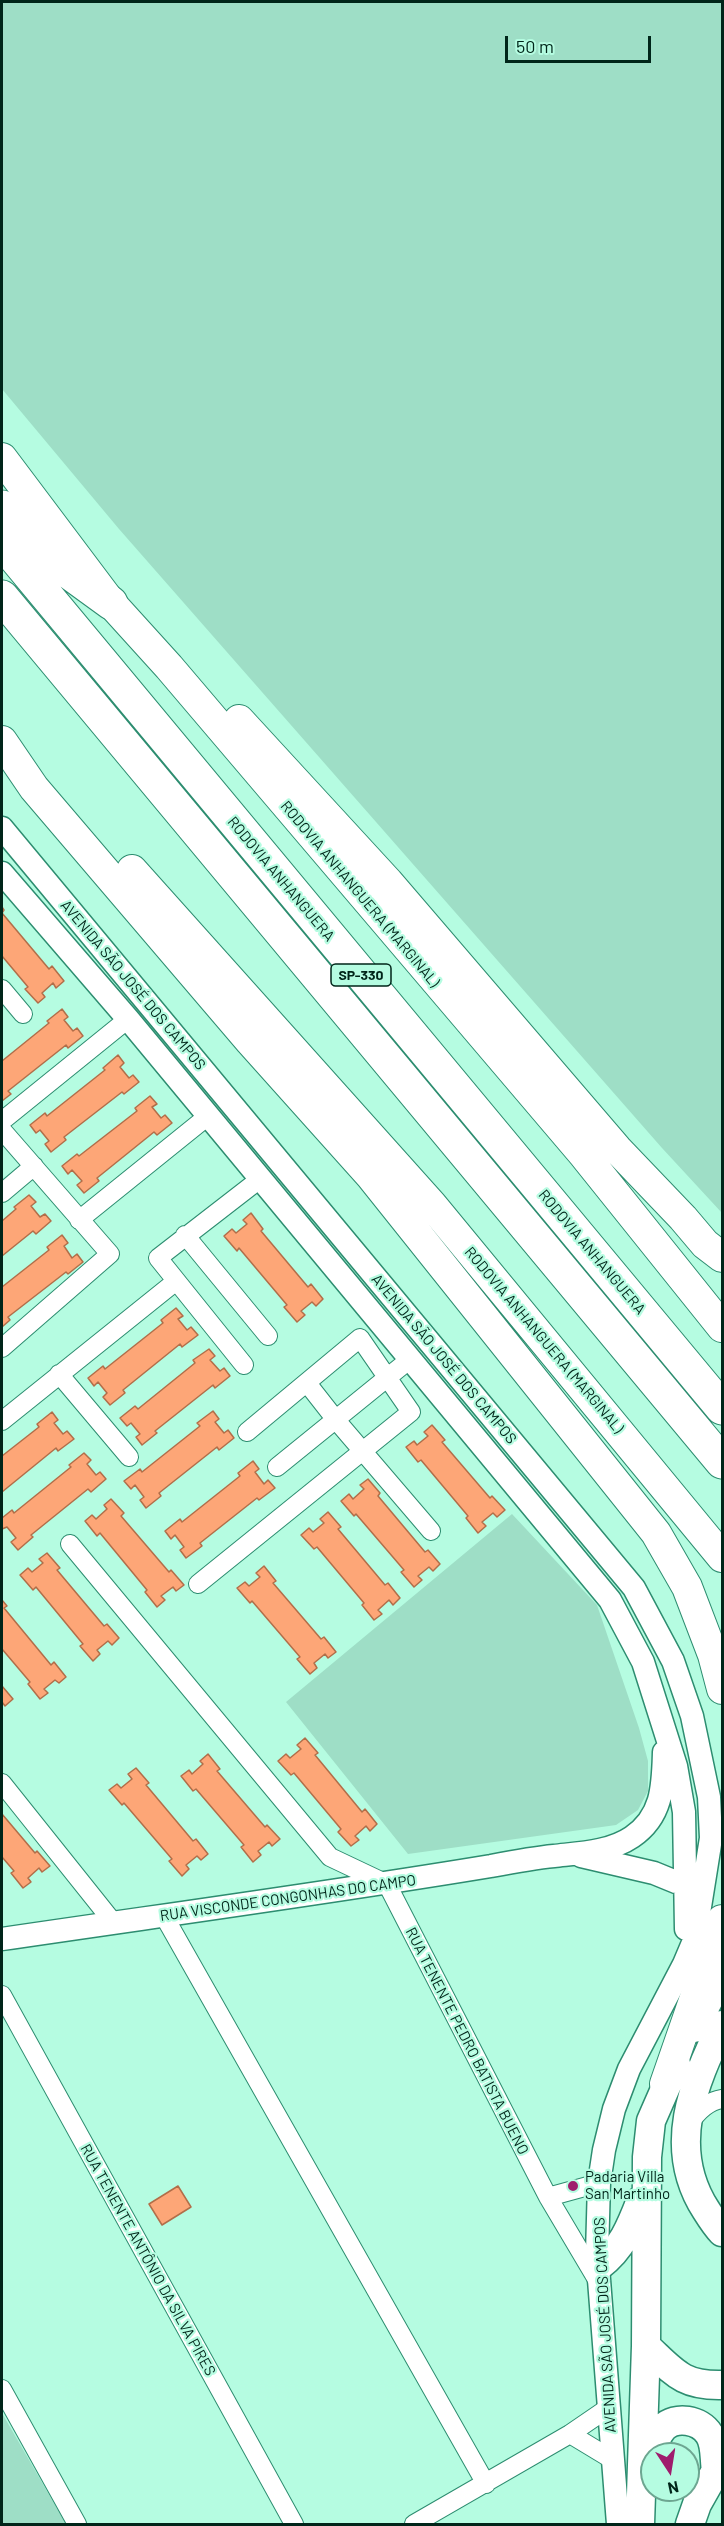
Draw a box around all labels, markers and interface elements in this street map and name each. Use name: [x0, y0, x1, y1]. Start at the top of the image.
scale bar: [508, 24, 654, 62]
text: 50 m: [516, 35, 554, 57]
street label: RODOVIA ANHANGUERA (MARGINAL): [277, 797, 443, 991]
street label: RODOVIA ANHANGUERA: [224, 813, 338, 945]
street label: AVENIDA SÃO JOSÉ DOS CAMPOS: [57, 896, 209, 1074]
road number: SP-330: [331, 964, 391, 986]
street label: RODOVIA ANHANGUERA: [535, 1186, 649, 1318]
street label: RODOVIA ANHANGUERA (MARGINAL): [461, 1243, 627, 1437]
street label: AVENIDA SÃO JOSÉ DOS CAMPOS: [368, 1270, 520, 1448]
street label: RUA VISCONDE CONGONHAS DO CAMPO: [159, 1871, 417, 1925]
street label: RUA TENENTE PEDRO BATISTA BUENO: [402, 1924, 532, 2158]
street label: RUA TENENTE ANTÔNIO DA SILVA PIRES: [77, 2141, 219, 2379]
place label: Padaria Villa San Martinho: [585, 2168, 670, 2203]
marker: Padaria Villa San Martinho: [566, 2179, 580, 2193]
street label: AVENIDA SÃO JOSÉ DOS CAMPOS: [590, 2217, 620, 2433]
north arrow: [640, 2442, 700, 2502]
text: N: [666, 2478, 681, 2499]

